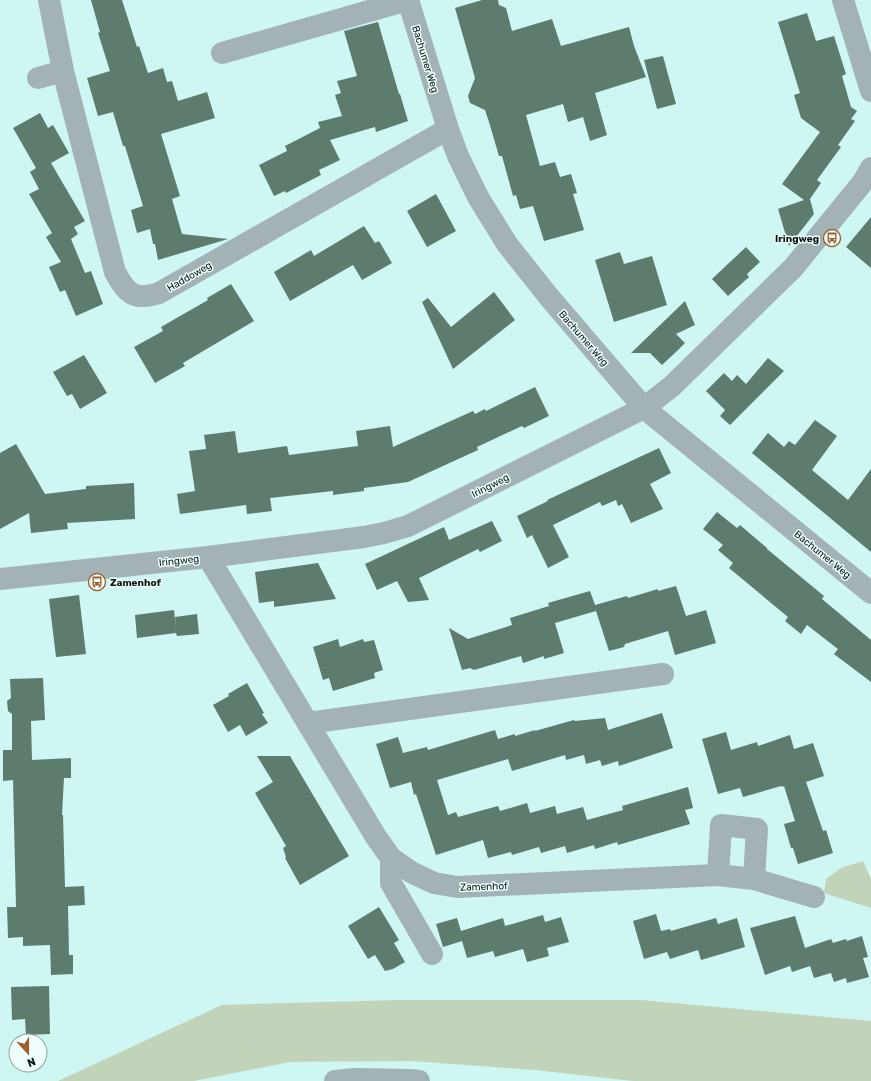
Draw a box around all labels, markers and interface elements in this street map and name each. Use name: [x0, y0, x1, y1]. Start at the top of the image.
street label: Bachumer Weg: [409, 24, 441, 94]
bus stop icon: Iringweg: [822, 228, 842, 248]
place label: Iringweg: [775, 233, 819, 245]
street label: Haddoweg: [165, 259, 214, 294]
street label: Bachumer Weg: [556, 308, 611, 369]
street label: Iringweg: [470, 471, 511, 500]
street label: Bachumer Weg: [792, 528, 853, 581]
street label: Iringweg: [158, 553, 200, 569]
bus stop icon: Zamenhof: [87, 572, 107, 592]
place label: Zamenhof: [110, 577, 161, 589]
street label: Zamenhof: [460, 880, 508, 894]
north arrow: [8, 1033, 48, 1073]
text: N: [25, 1054, 37, 1069]

